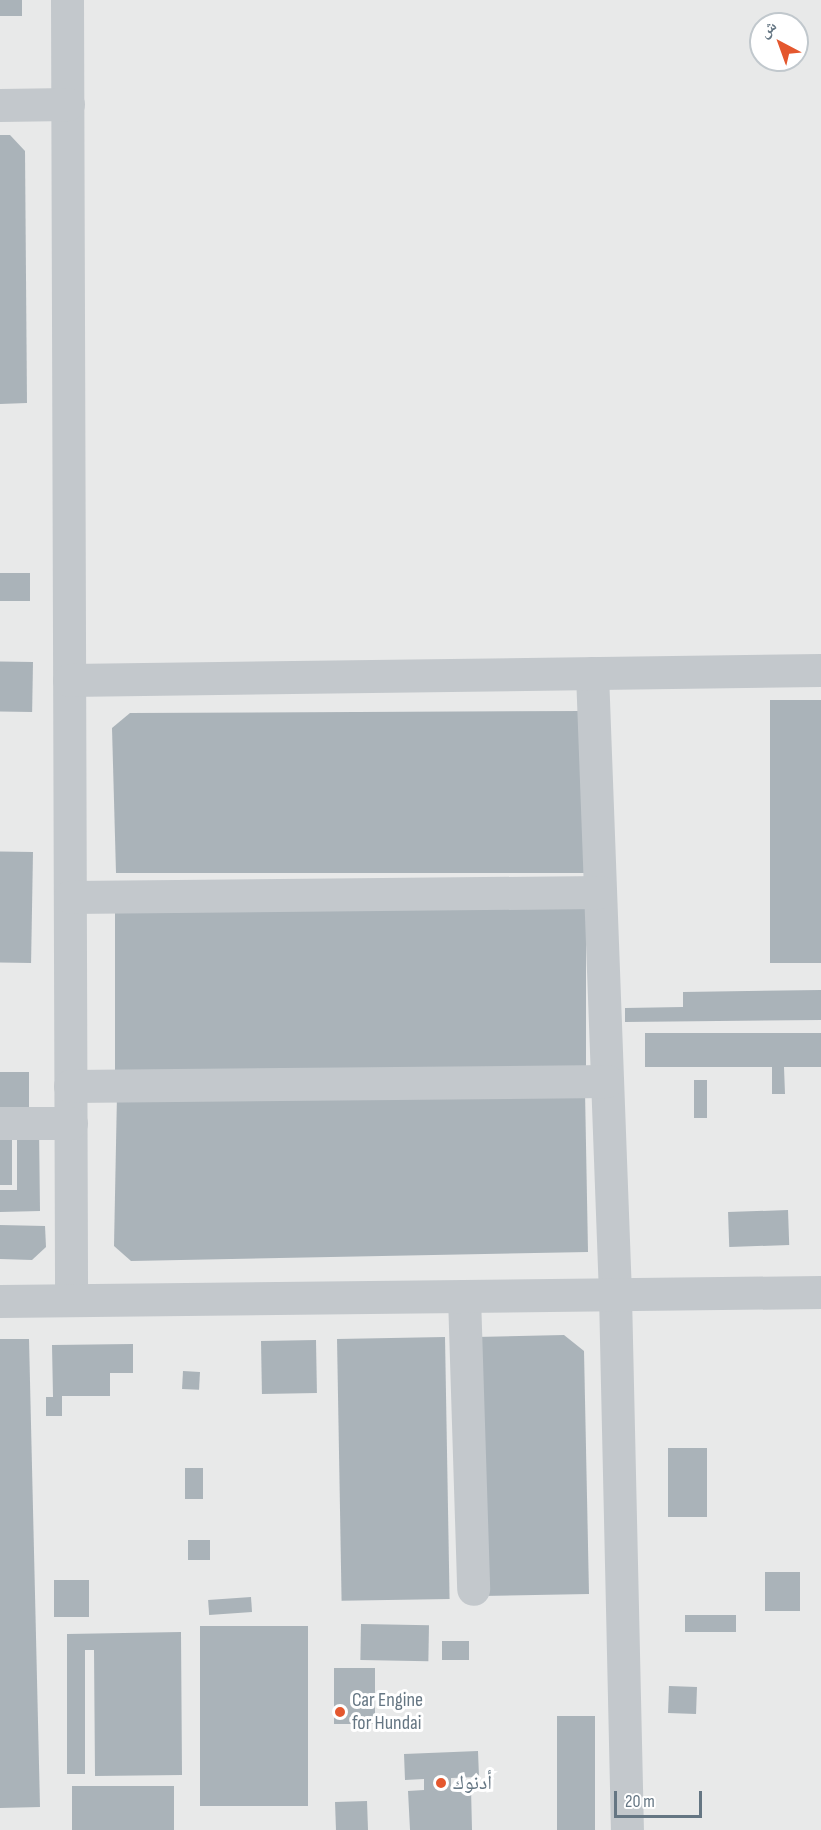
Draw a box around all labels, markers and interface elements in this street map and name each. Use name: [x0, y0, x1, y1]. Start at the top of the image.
north arrow: [749, 12, 809, 72]
text: ش: [756, 17, 781, 42]
place label: Car Engine for Hundai: [352, 1688, 423, 1735]
marker: Car Engine for Hundai: [333, 1705, 347, 1719]
place label: أدنوك: [453, 1771, 492, 1795]
marker: أدنوك: [434, 1776, 448, 1790]
scale bar: [617, 1779, 706, 1817]
text: 20 m: [625, 1791, 655, 1812]

